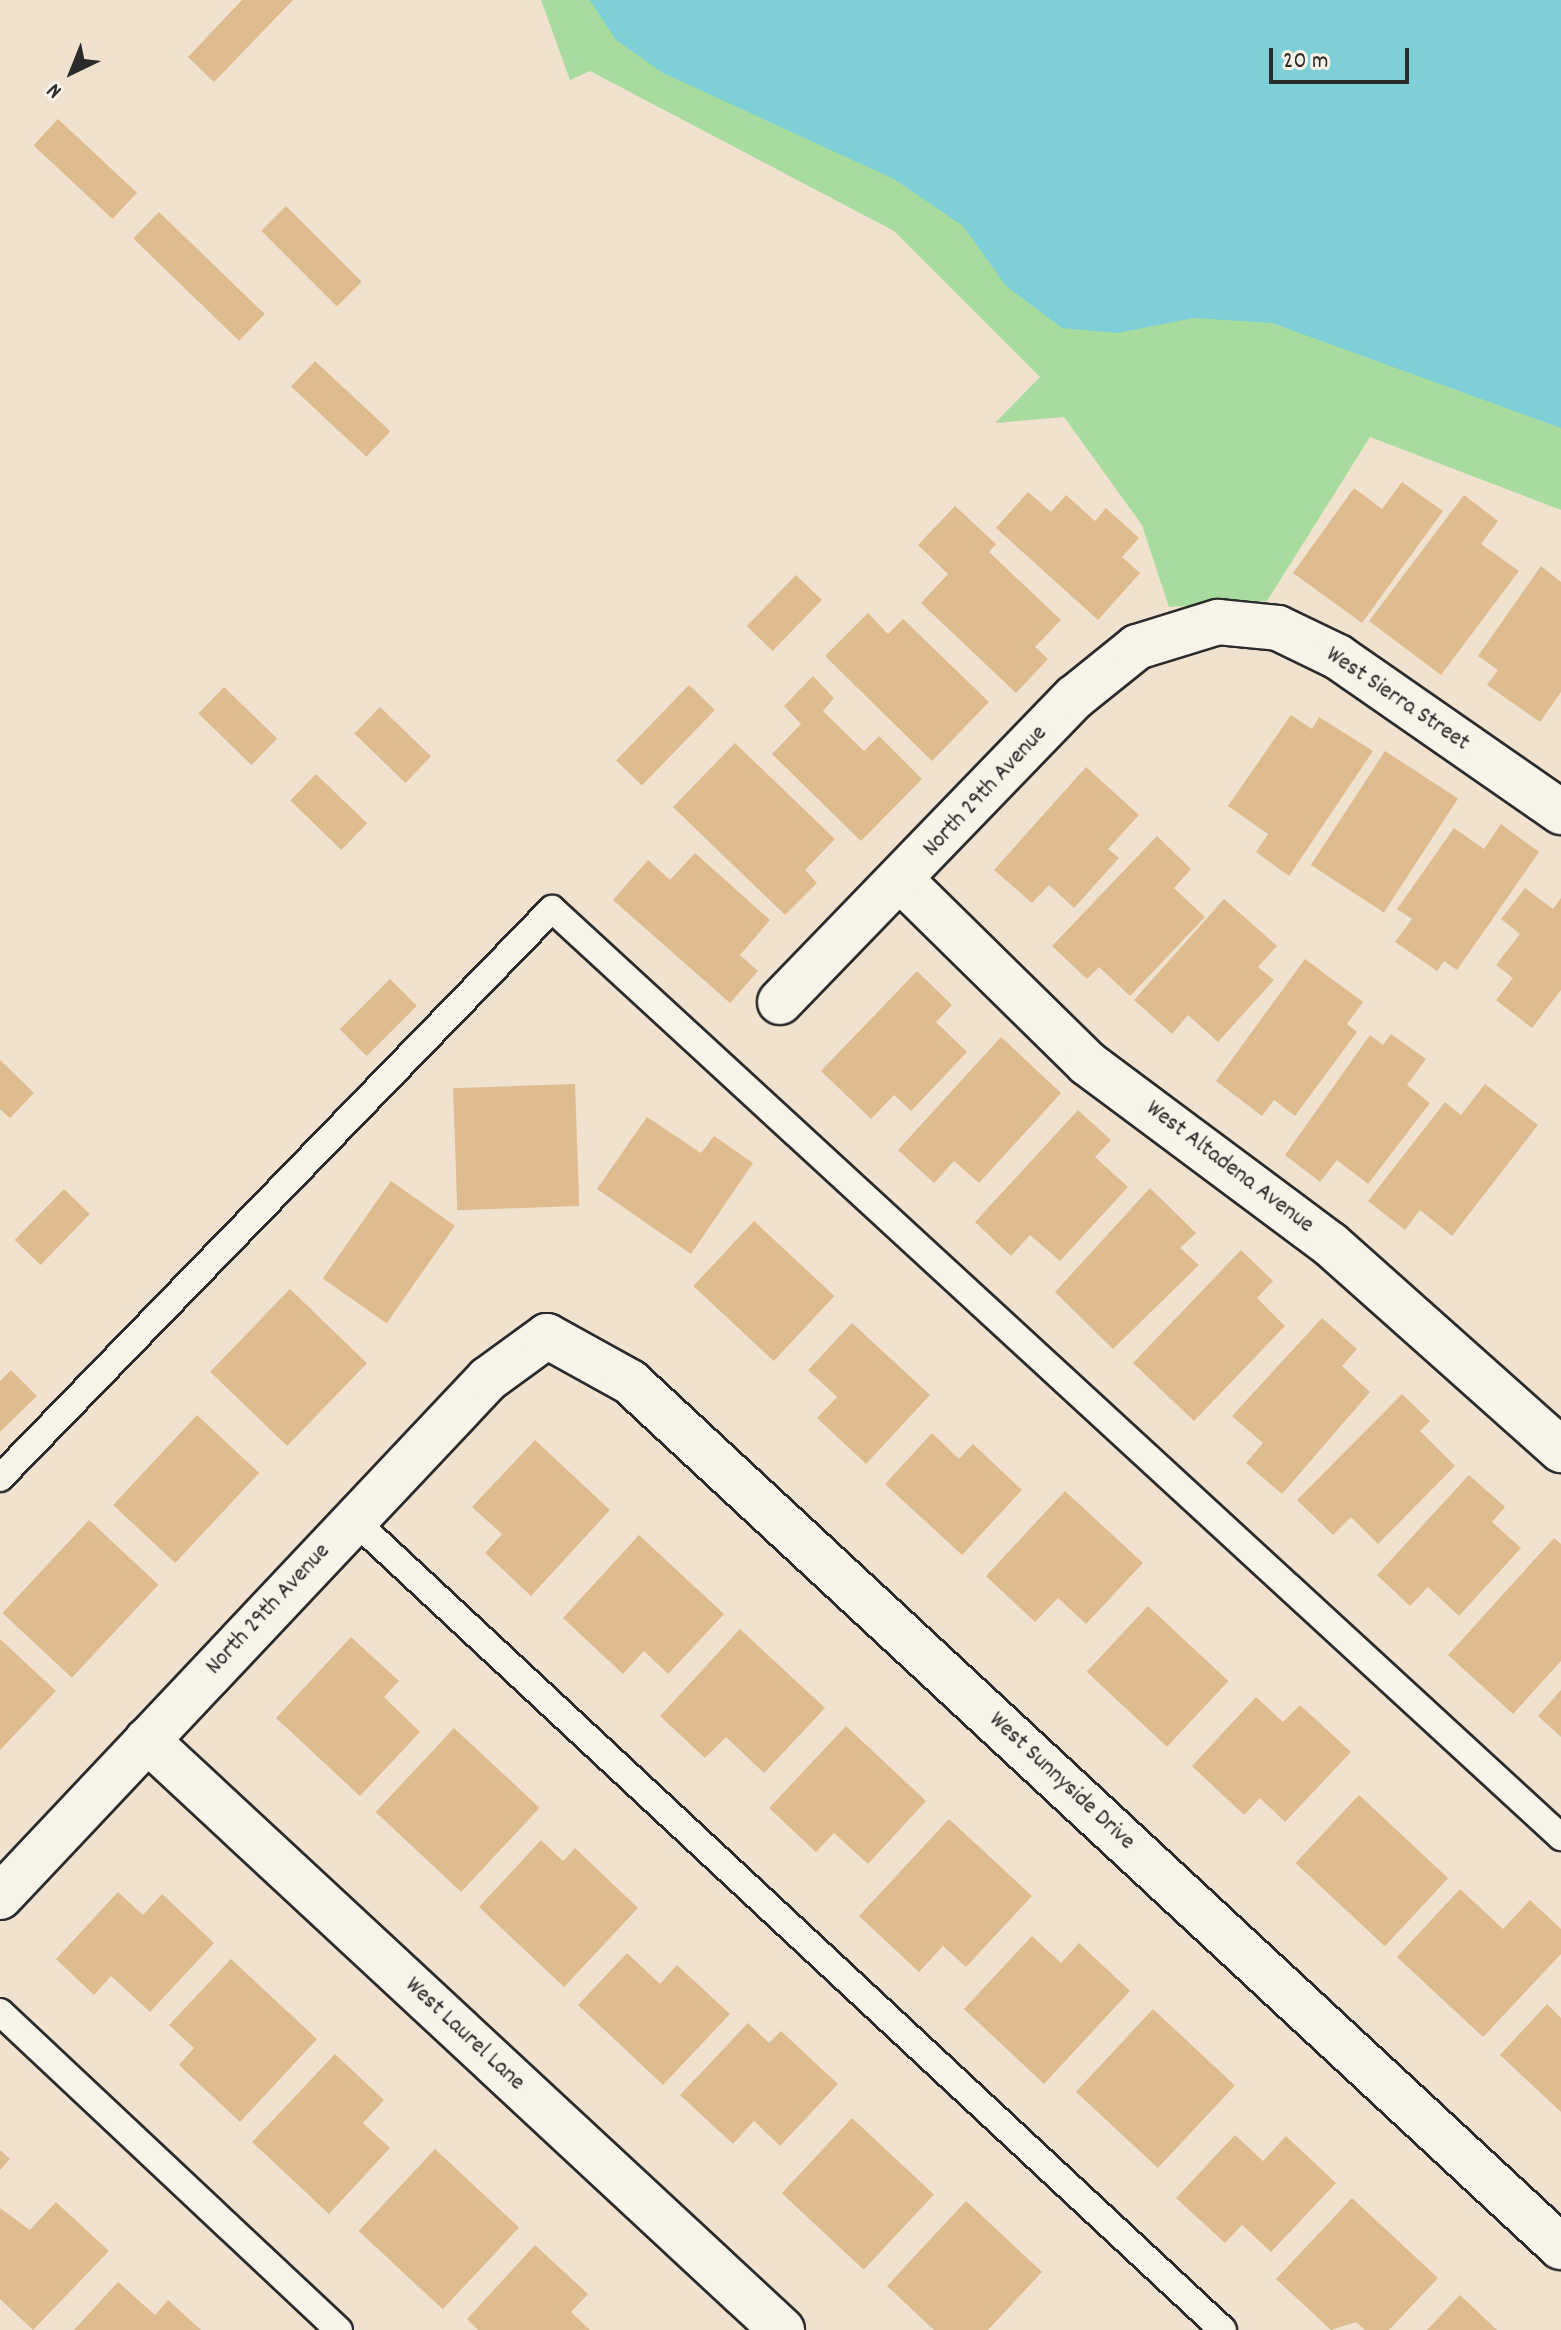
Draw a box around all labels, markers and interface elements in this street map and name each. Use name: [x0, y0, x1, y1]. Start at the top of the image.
north arrow: [32, 32, 112, 112]
scale bar: [1273, 32, 1413, 82]
text: 20 m: [1283, 45, 1329, 79]
text: N: [41, 75, 70, 105]
street label: West Sierra Street: [1320, 641, 1474, 759]
street label: North 29th Avenue: [918, 720, 1054, 864]
street label: West Altadena Avenue: [1139, 1095, 1319, 1241]
street label: North 29th Avenue: [201, 1538, 337, 1682]
street label: West Sunnyside Drive: [982, 1707, 1140, 1857]
street label: West Laurel Lane: [398, 1972, 530, 2098]

